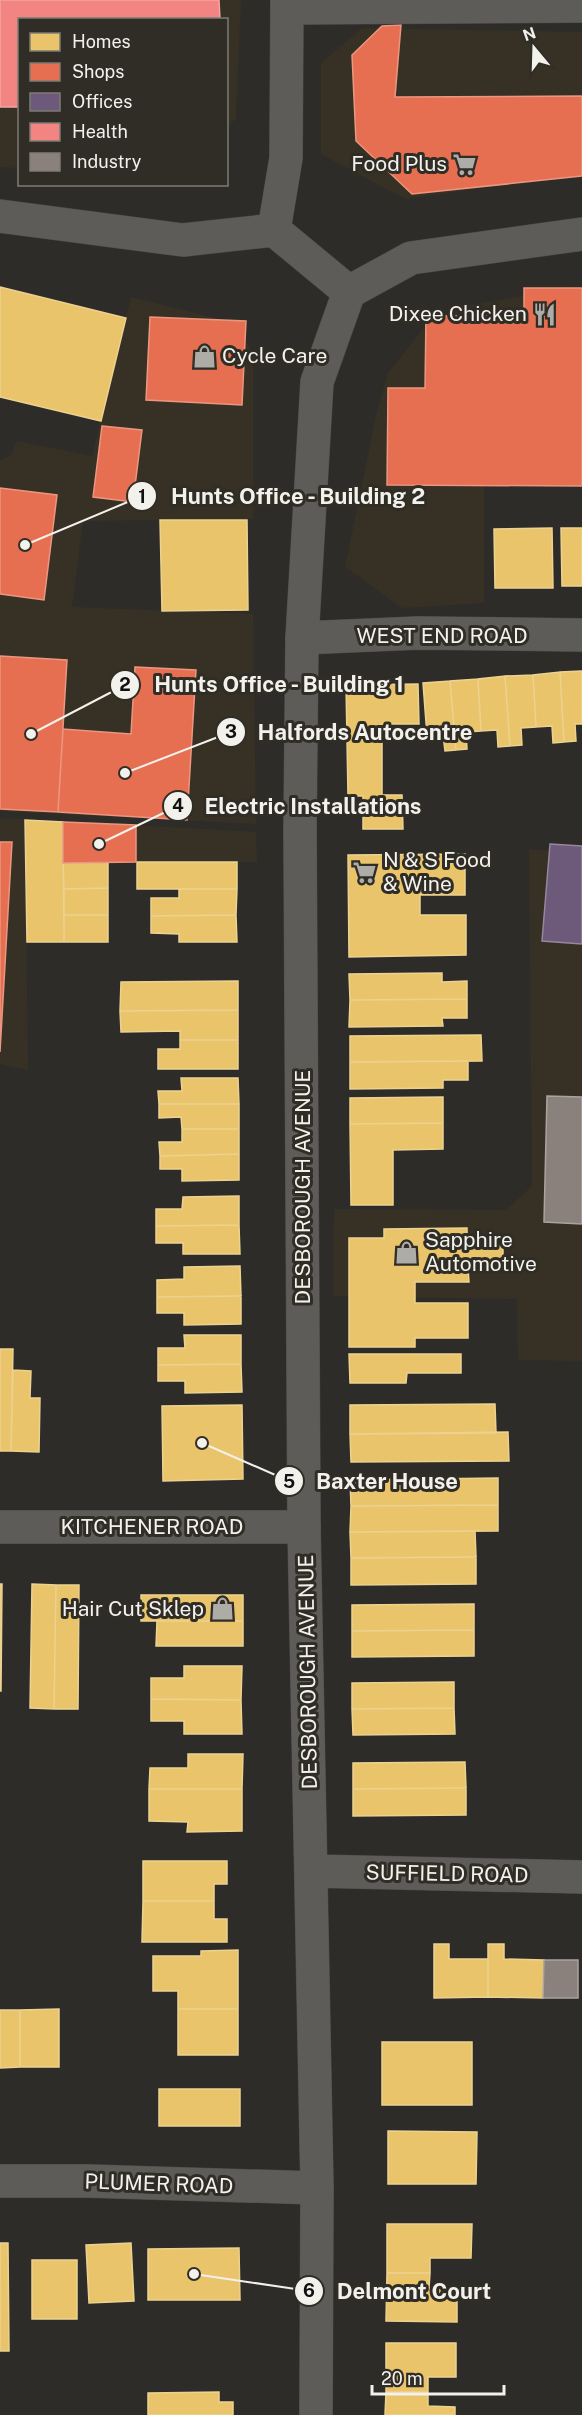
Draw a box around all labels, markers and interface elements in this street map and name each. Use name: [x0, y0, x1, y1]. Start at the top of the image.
legend: [18, 18, 228, 186]
north arrow: [504, 18, 564, 78]
text: N: [520, 23, 538, 45]
text: Homes: [72, 31, 131, 52]
text: Shops: [72, 61, 124, 82]
text: Offices: [72, 91, 132, 112]
text: Health: [72, 121, 128, 142]
text: Industry: [72, 151, 142, 172]
place label: Food Plus: [351, 151, 447, 176]
supermarket icon: Food Plus: [452, 151, 478, 177]
place label: Dixee Chicken: [389, 301, 527, 326]
restaurant icon: Dixee Chicken: [532, 301, 558, 327]
shop icon: Cycle Care: [191, 343, 217, 369]
place label: Cycle Care: [222, 343, 327, 368]
callout: Hunts Office - Building 2: [127, 476, 439, 516]
text: Hunts Office - Building 2: [171, 483, 425, 509]
text: 1: [138, 486, 146, 507]
street label: WEST END ROAD: [356, 623, 528, 648]
callout: Hunts Office - Building 1: [110, 665, 417, 705]
text: Hunts Office - Building 1: [154, 671, 404, 697]
text: 2: [119, 674, 131, 695]
callout: Halfords Autocentre: [216, 712, 485, 752]
text: Halfords Autocentre: [258, 719, 472, 745]
text: 3: [225, 721, 237, 742]
callout: Electric Installations: [163, 786, 434, 826]
text: Electric Installations: [205, 793, 421, 819]
text: 4: [172, 795, 184, 816]
place label: N & S Food & Wine: [383, 847, 492, 896]
supermarket icon: N & S Food & Wine: [352, 859, 378, 885]
street label: DESBOROUGH AVENUE: [290, 1070, 315, 1304]
place label: Sapphire Automotive: [425, 1227, 537, 1276]
shop icon: Sapphire Automotive: [394, 1239, 420, 1265]
callout: Baxter House: [274, 1461, 470, 1501]
text: Baxter House: [316, 1468, 458, 1494]
text: 5: [283, 1471, 295, 1492]
street label: KITCHENER ROAD: [61, 1514, 243, 1539]
street label: DESBOROUGH AVENUE: [293, 1554, 322, 1790]
place label: Hair Cut Sklep: [62, 1596, 204, 1621]
shop icon: Hair Cut Sklep: [209, 1596, 235, 1622]
street label: SUFFIELD ROAD: [365, 1860, 529, 1887]
street label: PLUMER ROAD: [84, 2168, 234, 2199]
callout: Delmont Court: [294, 2271, 503, 2311]
text: Delmont Court: [337, 2278, 491, 2304]
text: 6: [303, 2280, 315, 2301]
scale bar: [372, 2358, 504, 2396]
text: 20 m: [381, 2368, 423, 2389]

